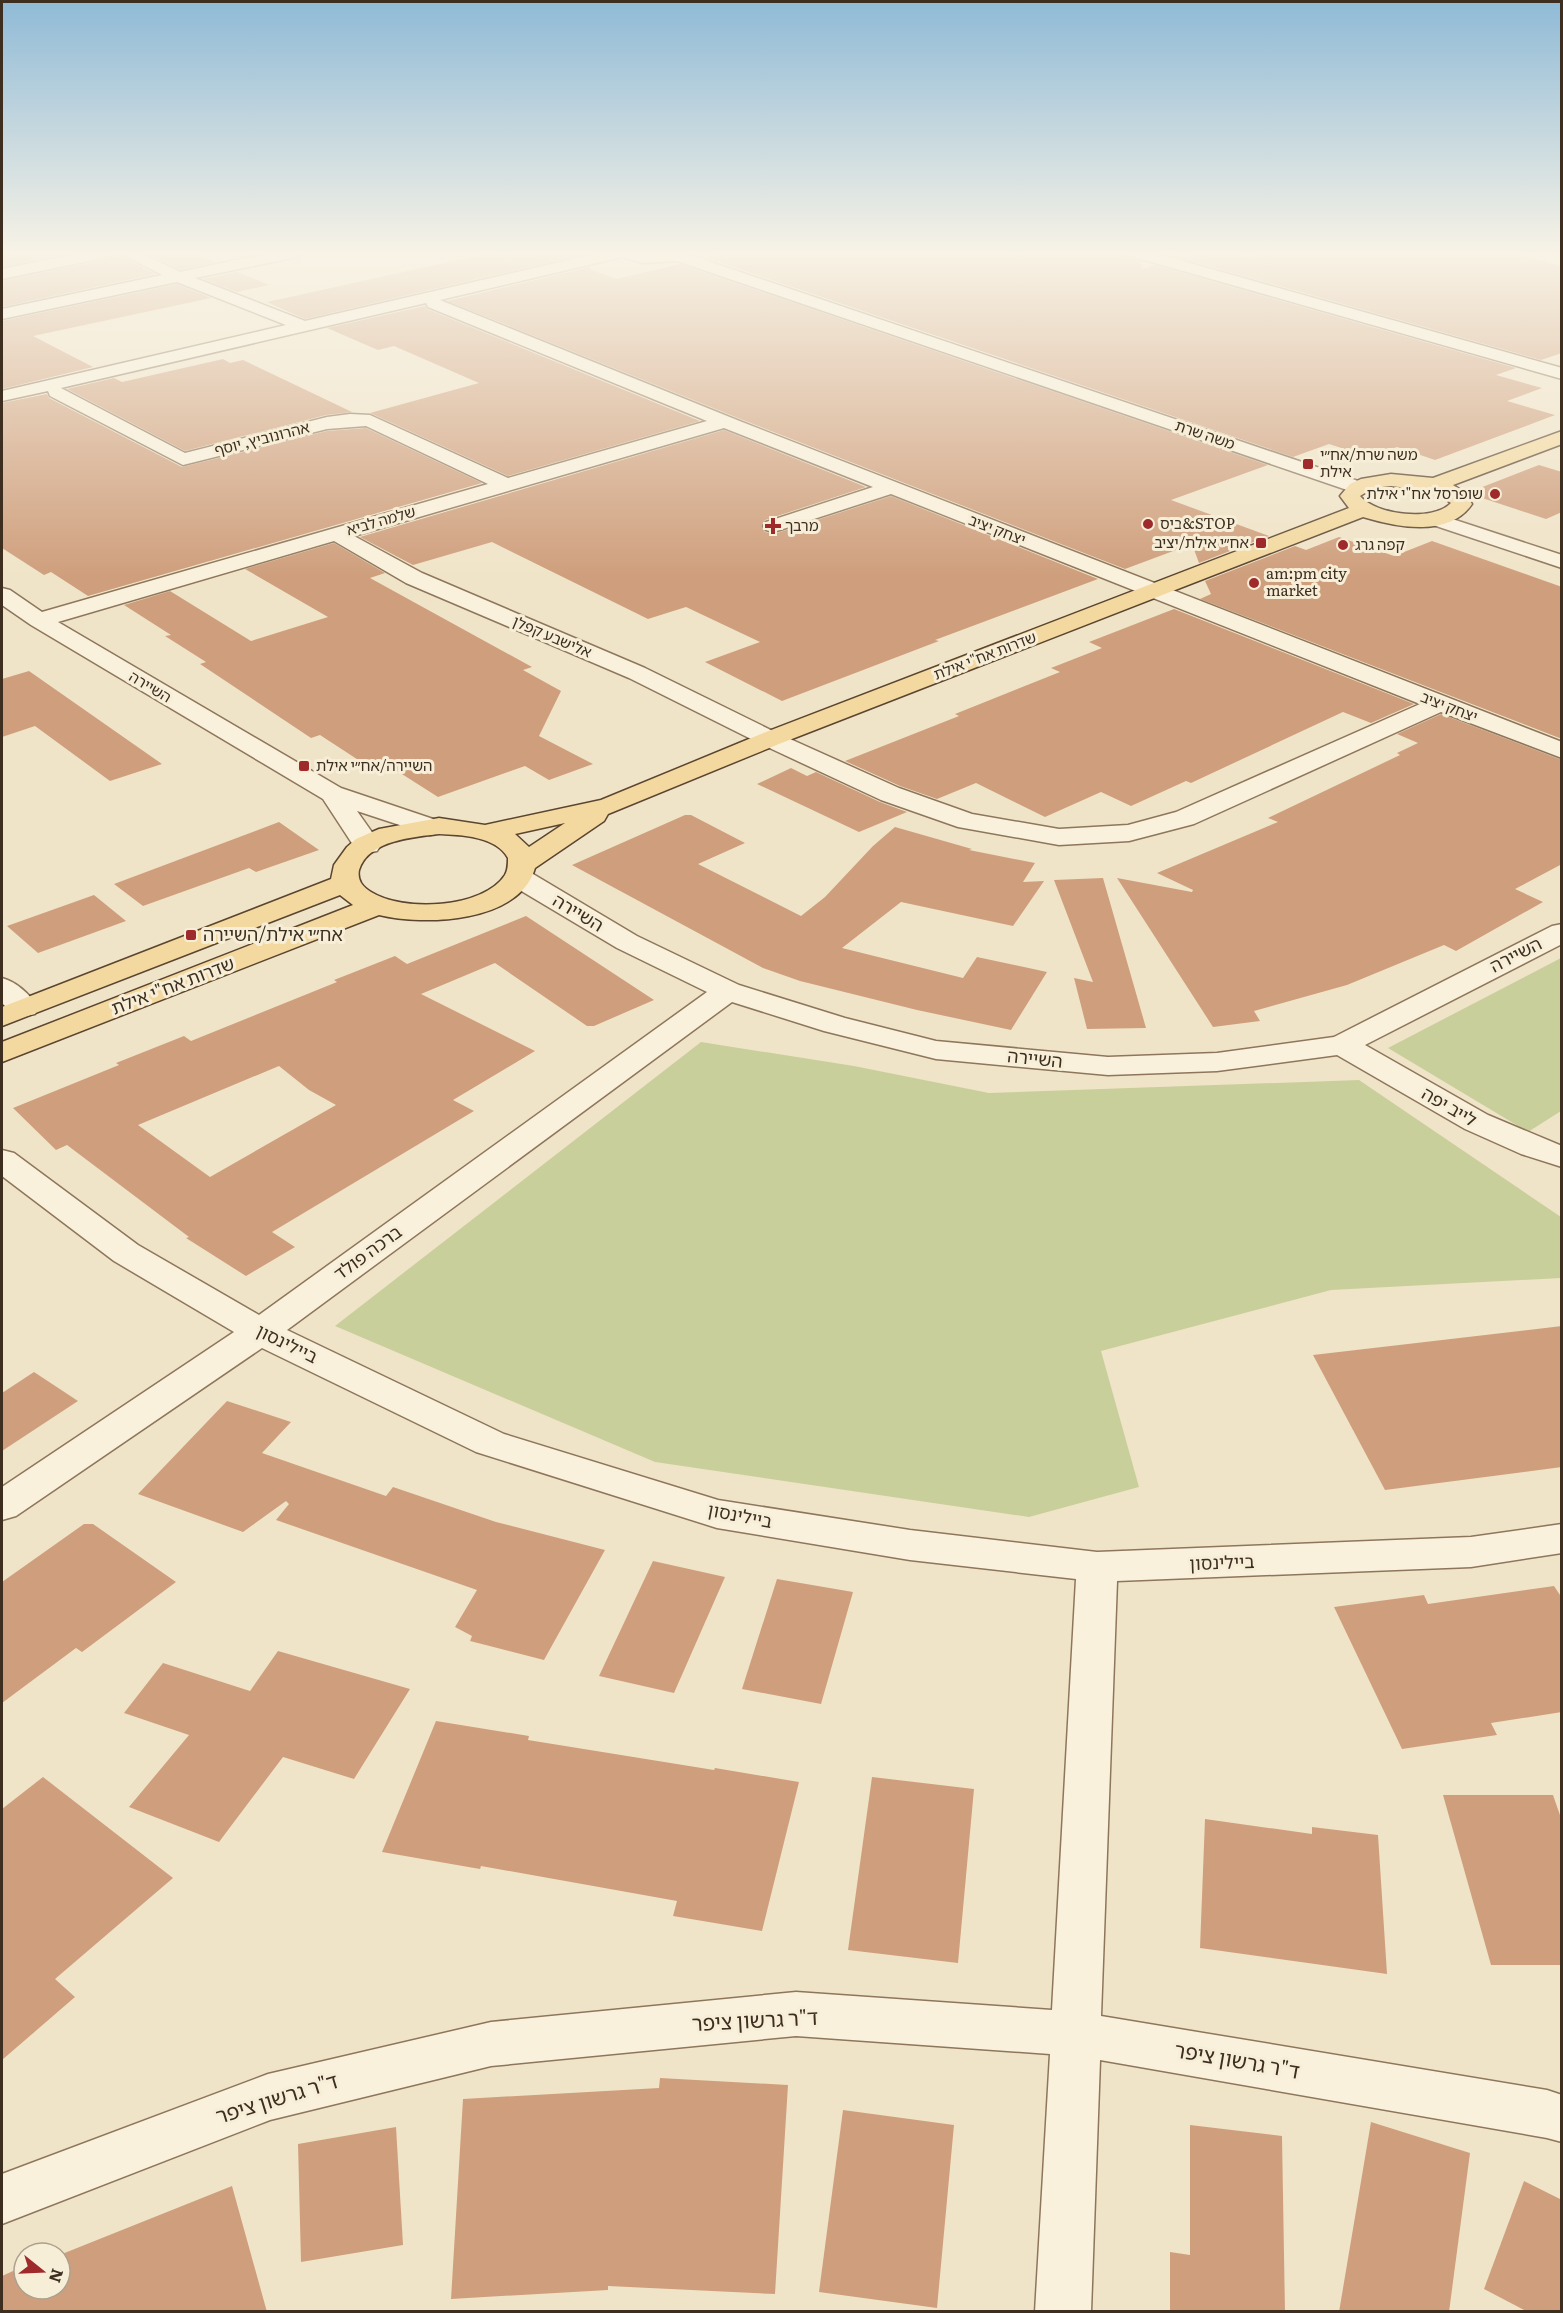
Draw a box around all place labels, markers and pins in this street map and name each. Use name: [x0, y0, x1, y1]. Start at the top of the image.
place label: משה שרת/אח״י אילת: [1320, 442, 1418, 482]
marker: משה שרת/אח״י אילת: [1301, 457, 1315, 471]
place label: שופרסל אח"י אילת: [1366, 481, 1483, 504]
marker: שופרסל אח"י אילת: [1488, 487, 1502, 501]
place label: ביס&STOP: [1160, 511, 1235, 534]
place label: מרבך: [785, 513, 819, 536]
marker: ביס&STOP: [1141, 517, 1155, 531]
marker: מרבך: [766, 519, 780, 533]
place label: אח״י אילת/יציב: [1154, 530, 1249, 553]
place label: קפה גרג: [1355, 532, 1405, 555]
marker: אח״י אילת/יציב: [1254, 536, 1268, 550]
marker: קפה גרג: [1336, 538, 1350, 552]
place label: am:pm city market: [1266, 561, 1347, 601]
marker: am:pm city market: [1247, 576, 1261, 590]
place label: השיירה/אח״י אילת: [316, 753, 433, 776]
marker: השיירה/אח״י אילת: [297, 759, 311, 773]
place label: אח״י אילת/השיירה: [203, 920, 343, 947]
marker: אח״י אילת/השיירה: [184, 928, 198, 942]

